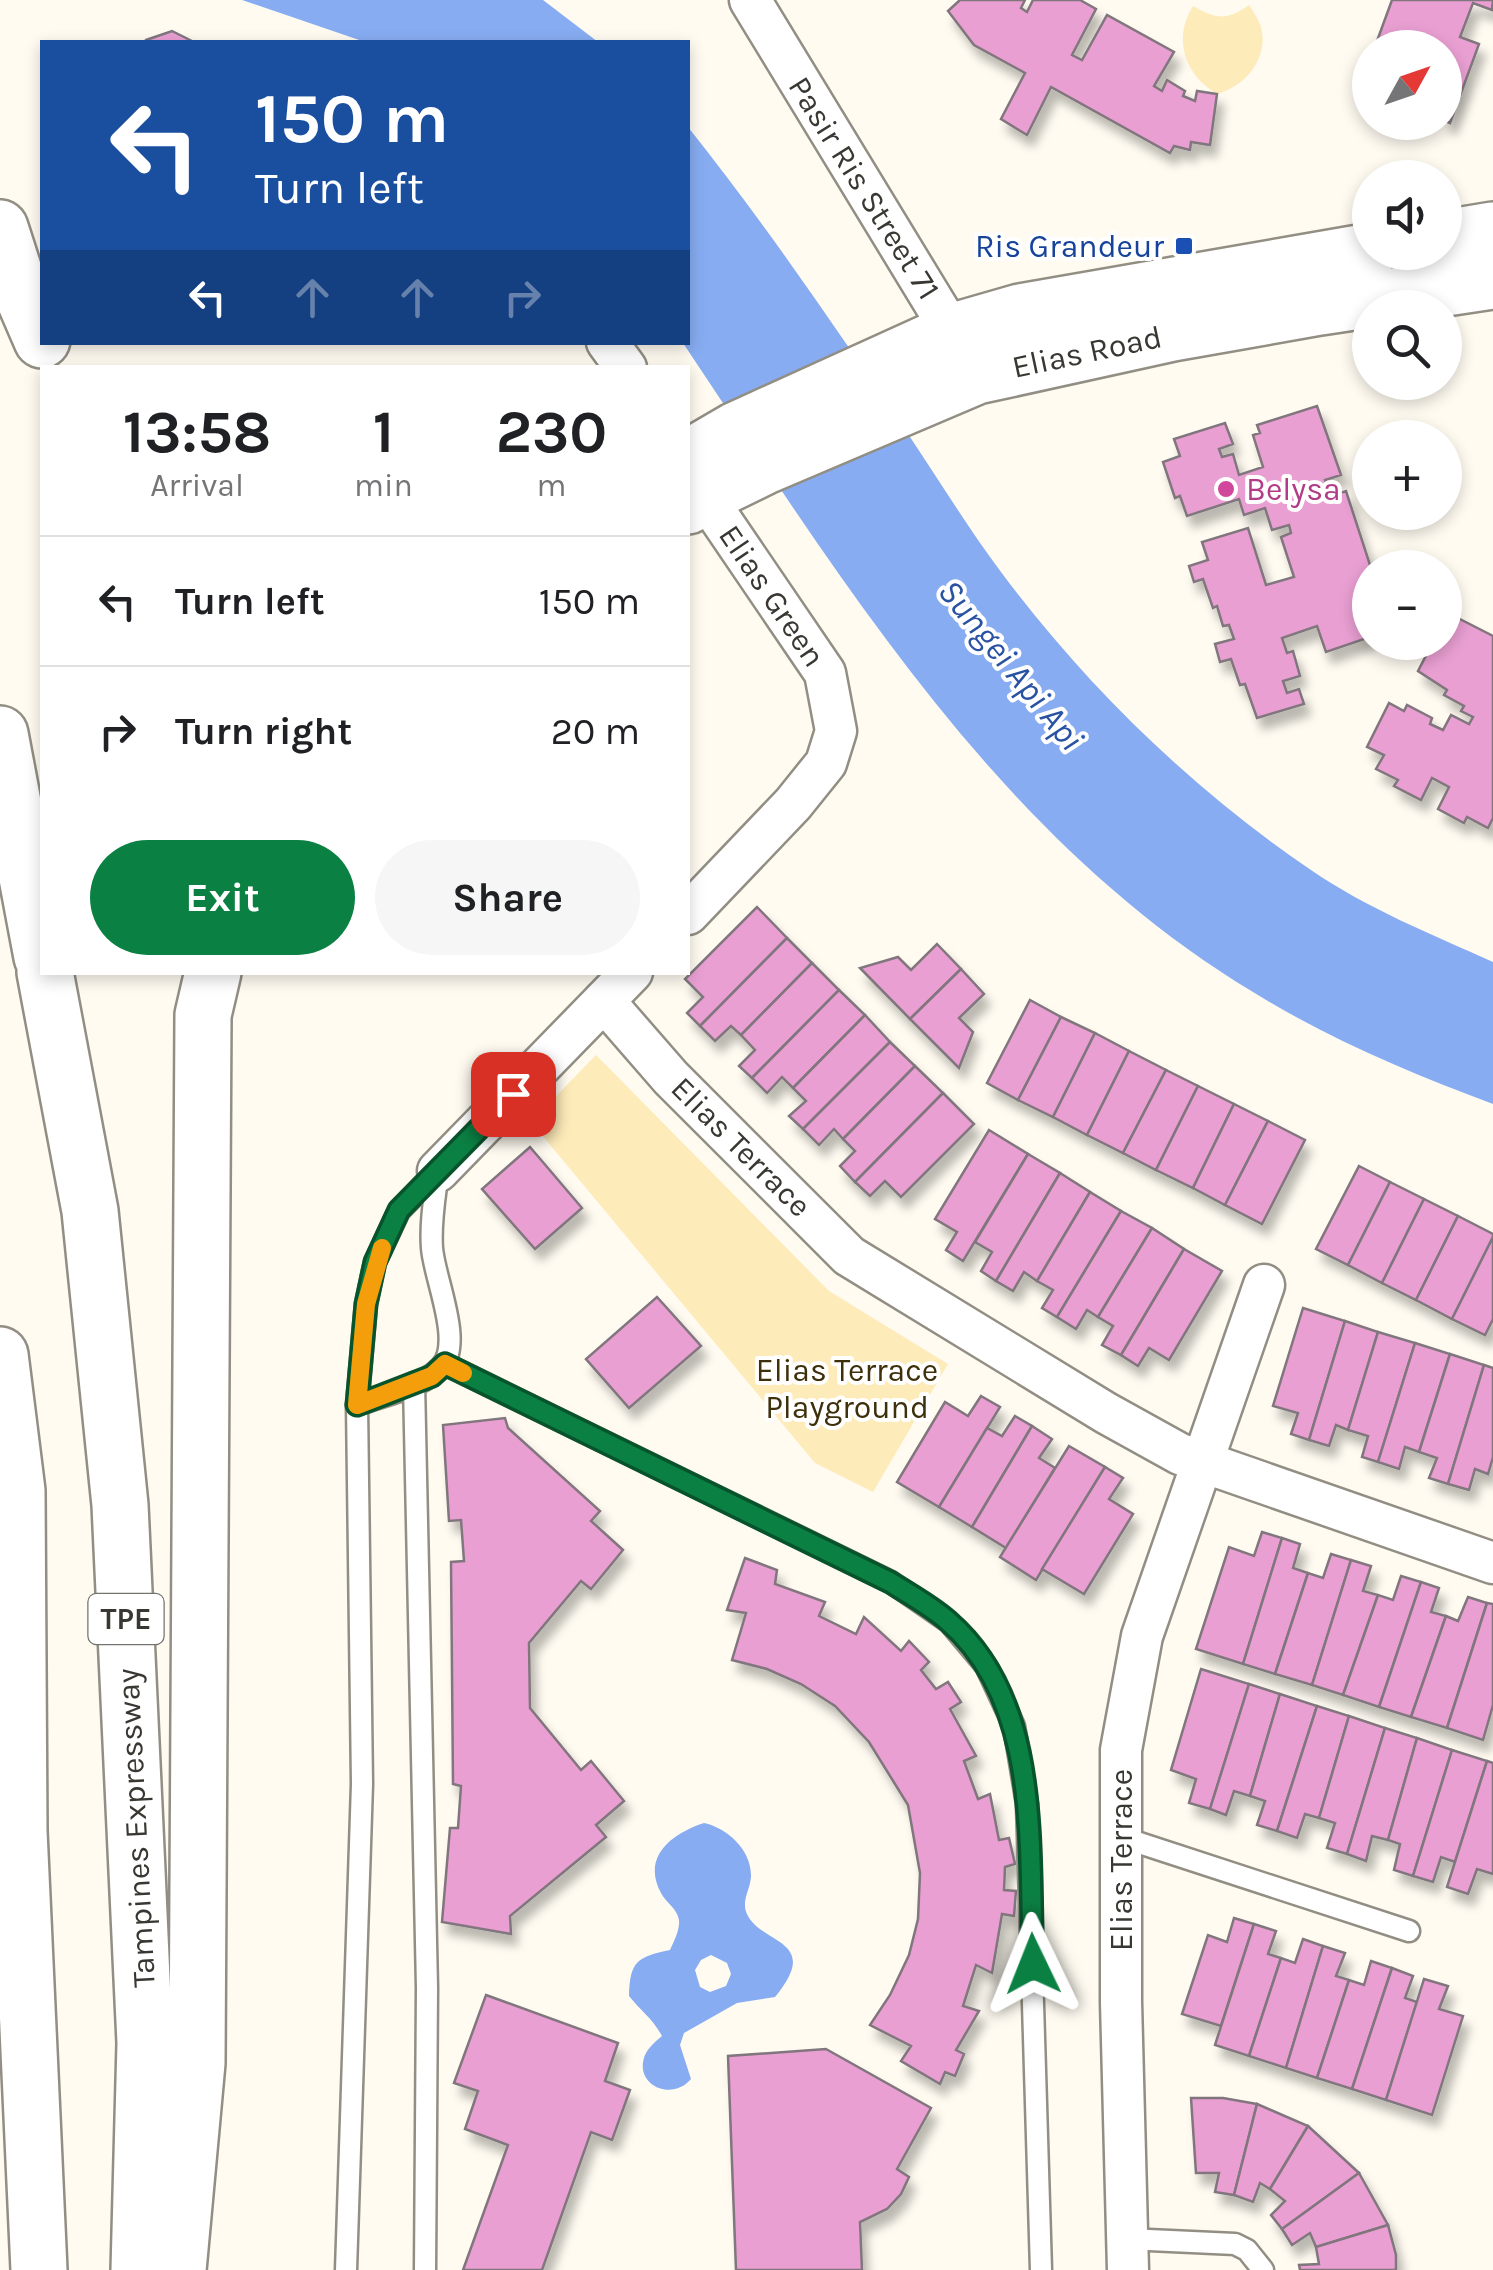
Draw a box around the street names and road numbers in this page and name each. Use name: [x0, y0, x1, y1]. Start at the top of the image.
street label: Pasir Ris Street 71: [781, 70, 947, 306]
street label: Elias Road: [1009, 318, 1165, 386]
street label: Elias Green: [711, 518, 833, 674]
street label: Elias Terrace: [663, 1069, 819, 1225]
road number: TPE: [88, 1594, 164, 1644]
street label: Tampines Expressway: [109, 1667, 163, 1989]
street label: Elias Terrace: [1103, 1769, 1140, 1951]

